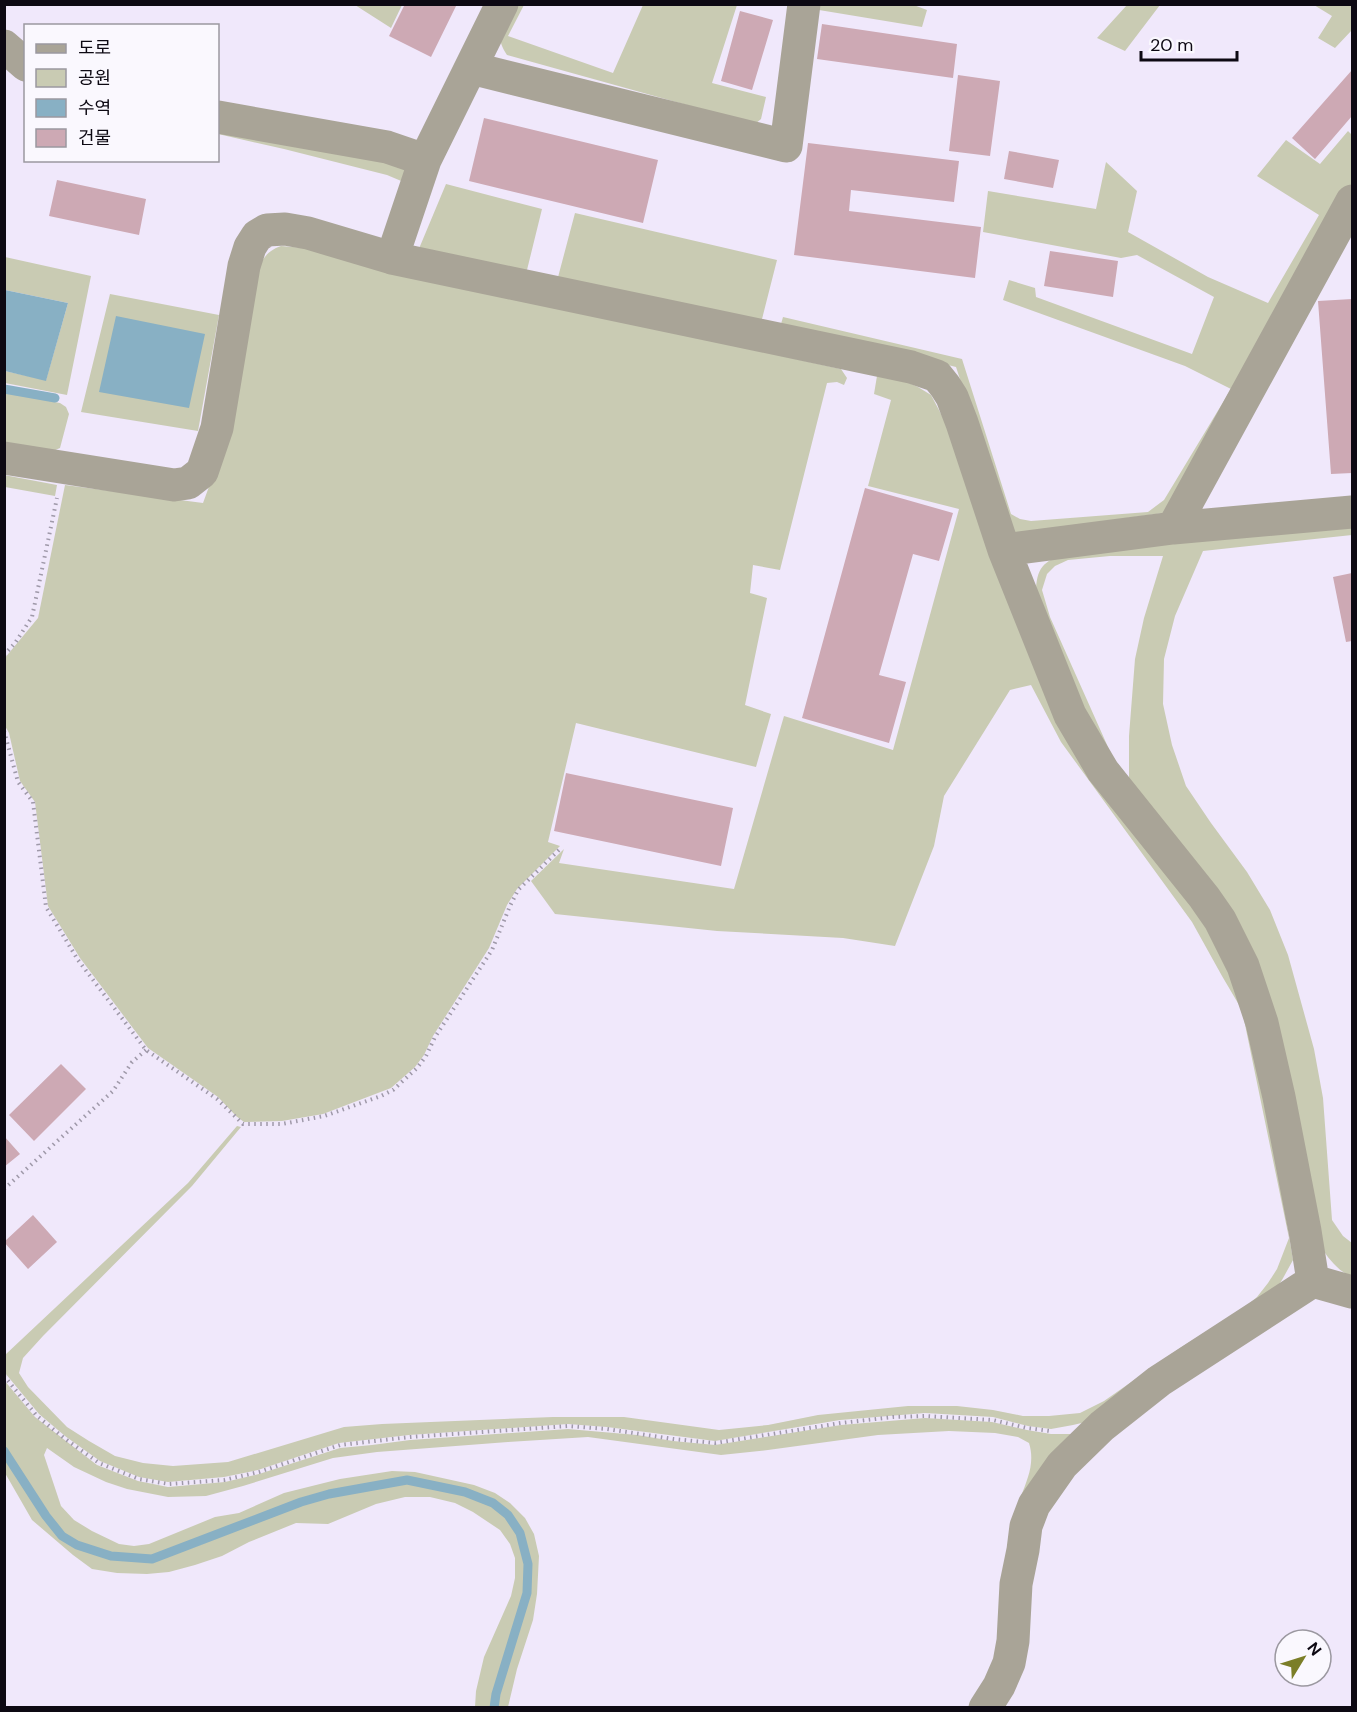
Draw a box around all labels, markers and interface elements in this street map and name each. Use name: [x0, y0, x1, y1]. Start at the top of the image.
legend: [24, 24, 219, 162]
scale bar: [1141, 24, 1237, 62]
text: 20 m: [1150, 33, 1193, 57]
text: 도로: [78, 36, 111, 60]
text: 공원: [78, 66, 111, 90]
text: 수역: [78, 96, 111, 120]
text: 건물: [78, 126, 111, 150]
north arrow: [1273, 1628, 1333, 1688]
text: N: [1303, 1638, 1326, 1660]

